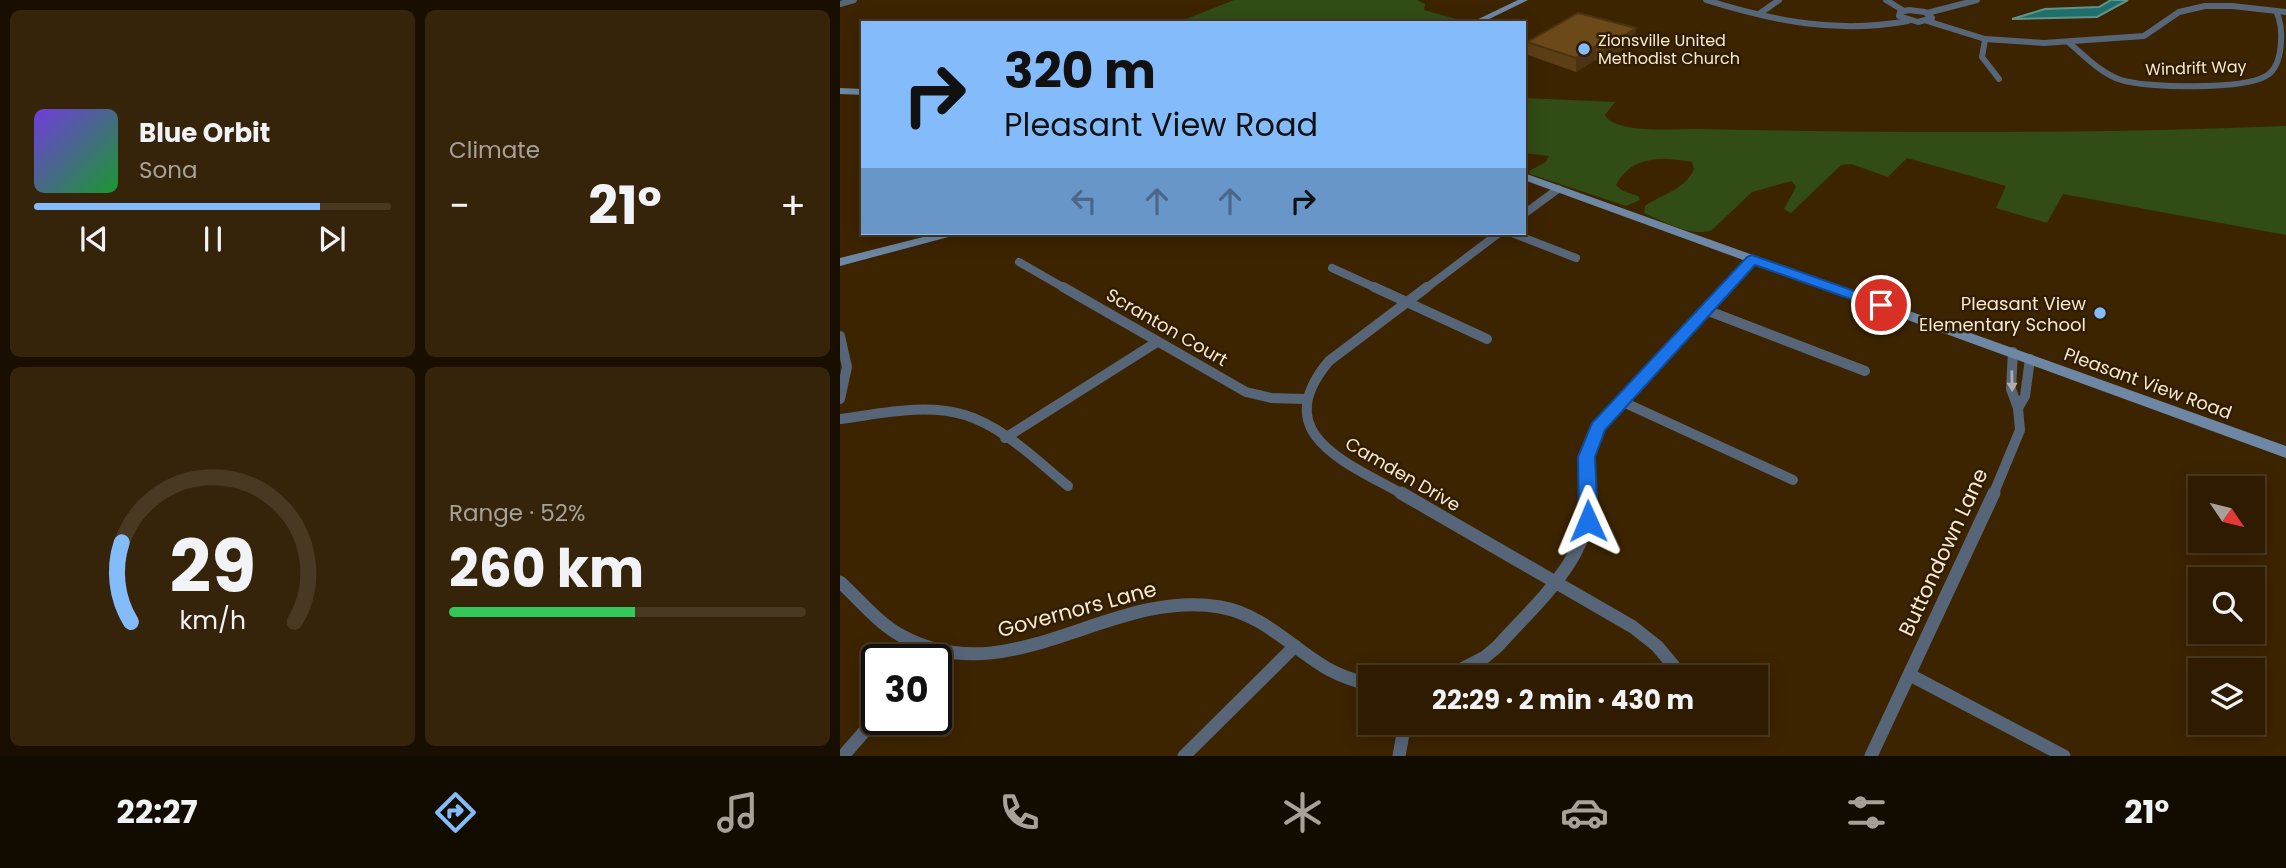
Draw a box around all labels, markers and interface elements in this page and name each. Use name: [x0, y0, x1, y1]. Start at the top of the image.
place label: Zionsville United Methodist Church: [1598, 29, 1740, 70]
text: 320 m: [1004, 37, 1156, 105]
marker: Zionsville United Methodist Church: [1576, 41, 1592, 57]
icon: right: [889, 49, 980, 140]
street label: Windrift Way: [2145, 55, 2247, 81]
text: Pleasant View Road: [1004, 102, 1318, 147]
text: Blue Orbit: [139, 115, 270, 151]
text: Climate: [449, 134, 540, 166]
text: Sona: [139, 154, 198, 186]
text: 21°: [588, 169, 662, 242]
text: −: [449, 179, 470, 232]
text: +: [780, 179, 806, 232]
icon: left: [1065, 182, 1103, 220]
icon: ahead: [1138, 182, 1176, 220]
icon: ahead: [1211, 182, 1249, 220]
icon: right: [1284, 182, 1322, 220]
icon: previous: [75, 220, 113, 258]
icon: pause: [194, 220, 232, 258]
icon: next: [313, 220, 351, 258]
pin: [1851, 275, 1911, 335]
street label: Scranton Court: [1102, 282, 1232, 372]
icon: arrive: [1862, 286, 1900, 324]
place label: Pleasant View Elementary School: [1919, 291, 2086, 337]
marker: Pleasant View Elementary School: [2092, 305, 2108, 321]
street label: Pleasant View Road: [2061, 341, 2235, 425]
one-way arrow: [2007, 370, 2018, 392]
street label: Camden Drive: [1341, 431, 1465, 517]
street label: Buttondown Lane: [1891, 463, 1995, 641]
north arrow: [2188, 476, 2264, 553]
map controls: [2188, 476, 2265, 735]
position arrow: [1551, 484, 1625, 558]
text: Range · 52%: [449, 497, 585, 529]
text: 29: [169, 517, 256, 618]
text: 260 km: [449, 532, 644, 605]
button: search: [2188, 567, 2265, 644]
street label: Governors Lane: [994, 574, 1160, 644]
text: km/h: [179, 603, 246, 638]
speed limit sign: 30: [861, 644, 952, 735]
button: layers: [2188, 658, 2265, 735]
text: 22:29 · 2 min · 430 m: [1432, 682, 1694, 718]
icon: directions: [431, 788, 480, 837]
icon: music: [713, 788, 762, 837]
icon: phone: [995, 788, 1044, 837]
icon: climate: [1278, 788, 1327, 837]
icon: car: [1560, 788, 1609, 837]
icon: filters: [1842, 788, 1891, 837]
text: 22:27: [117, 789, 198, 834]
text: 21°: [2124, 789, 2169, 834]

